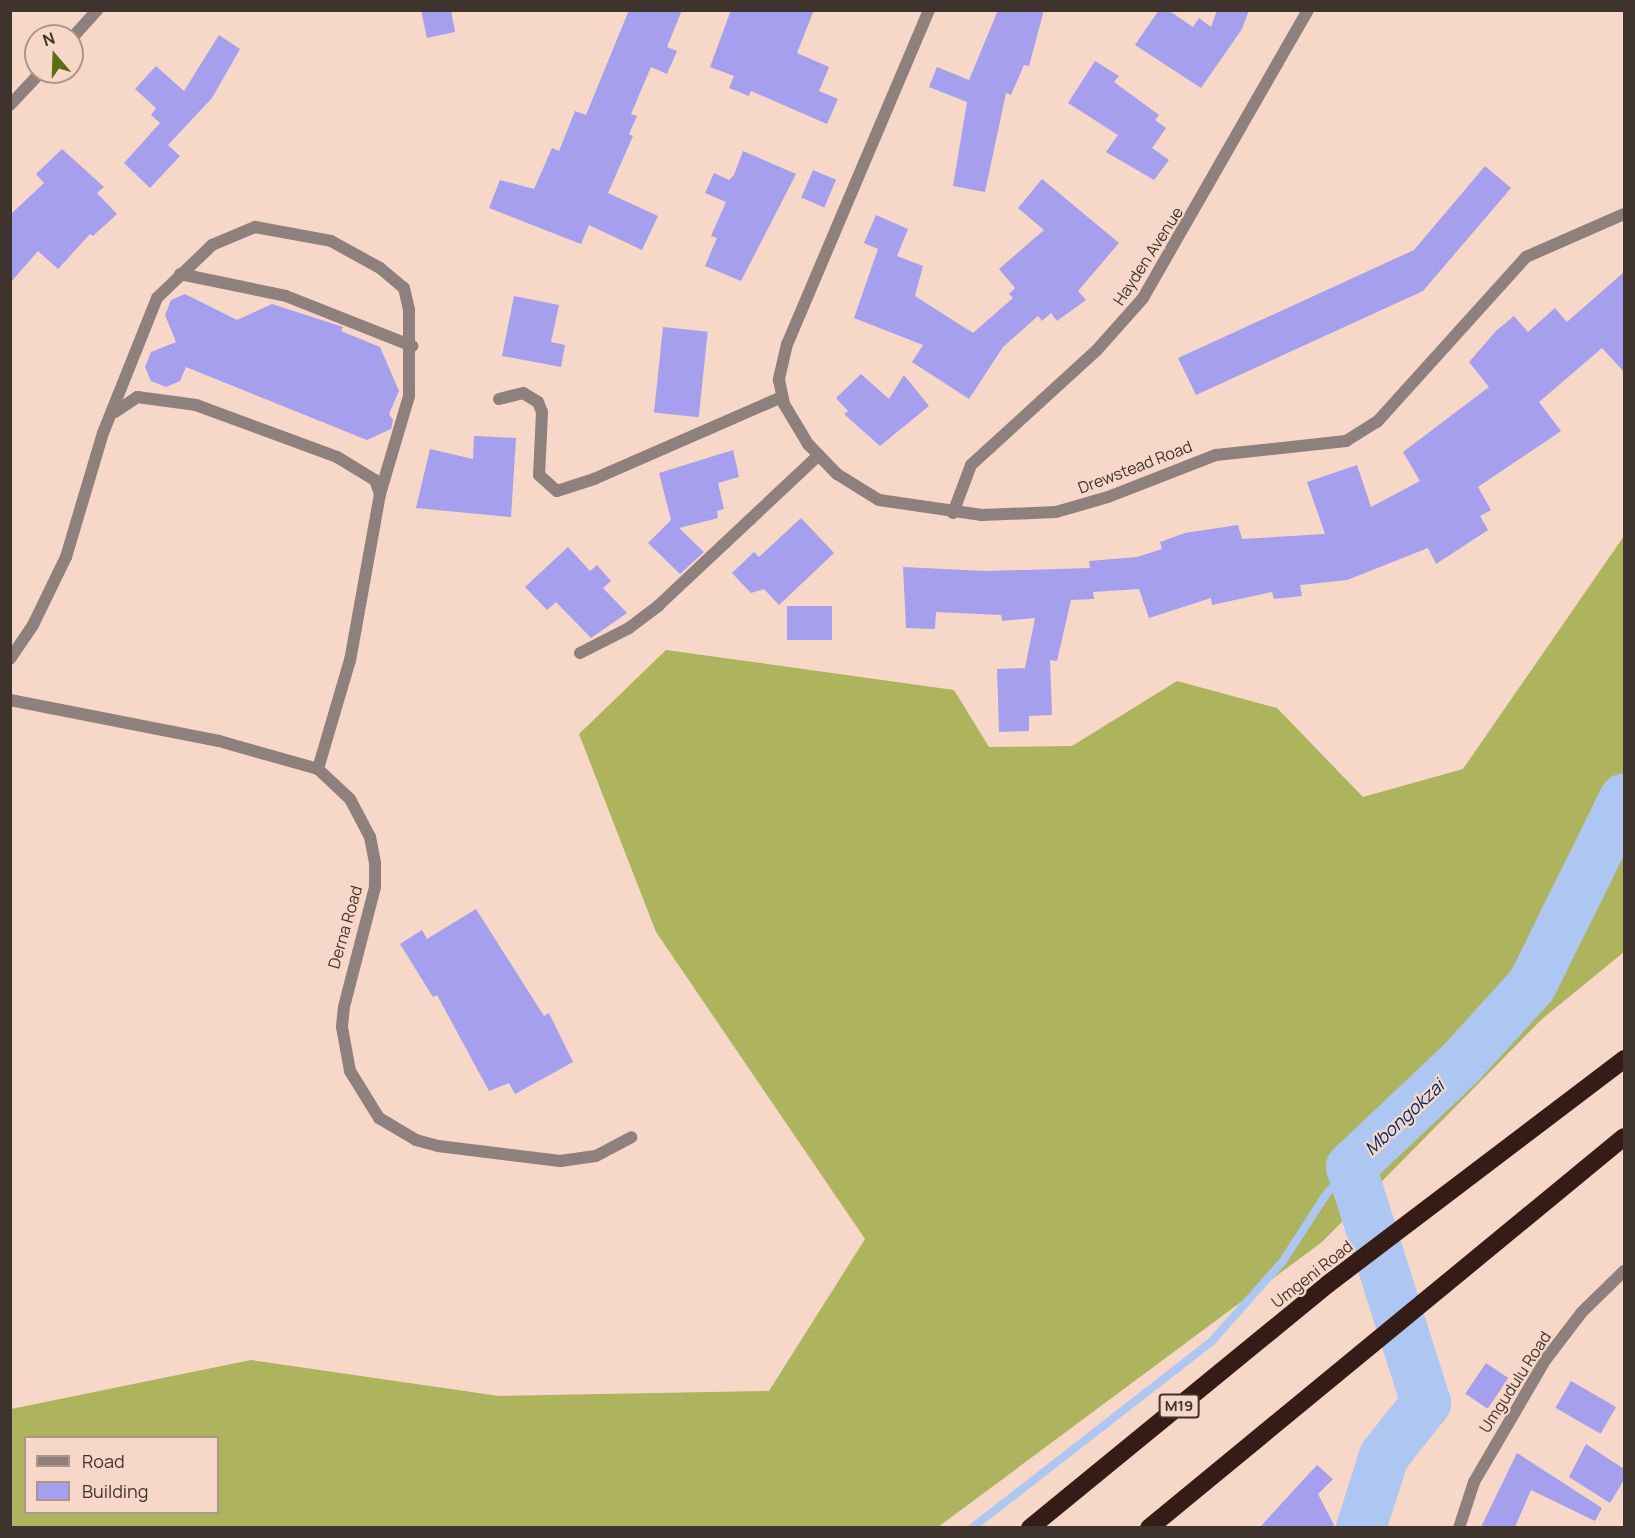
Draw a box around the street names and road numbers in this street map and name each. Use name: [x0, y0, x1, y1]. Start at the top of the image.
street label: Hayden Avenue: [1109, 203, 1187, 309]
street label: Drewstead Road: [1075, 436, 1195, 498]
street label: Derna Road: [324, 883, 366, 971]
street label: Umgeni Road: [1268, 1236, 1356, 1312]
street label: Umgudulu Road: [1475, 1328, 1555, 1436]
road number: M19: [1158, 1394, 1200, 1418]

